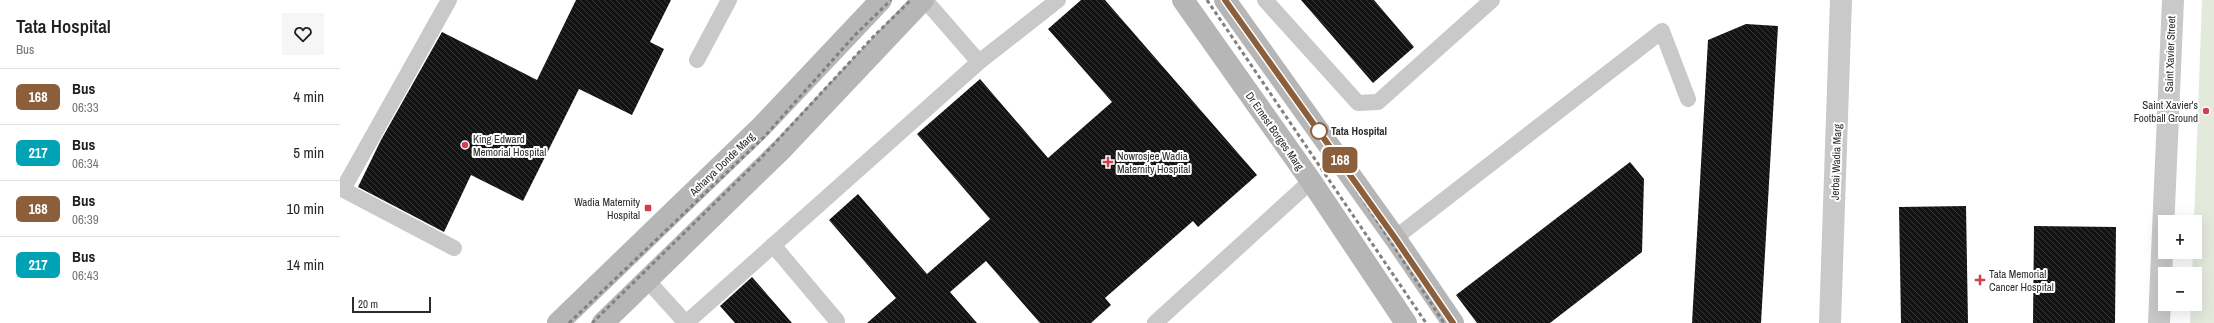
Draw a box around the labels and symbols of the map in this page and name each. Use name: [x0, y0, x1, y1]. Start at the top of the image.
street label: Saint Xavier Street: [2162, 15, 2178, 92]
street label: Dr Ernest Borges Marg: [1243, 89, 1307, 173]
place label: Saint Xavier's Football Ground: [2134, 98, 2198, 125]
marker: Saint Xavier's Football Ground: [2201, 106, 2211, 116]
marker: Tata Hospital: [1310, 122, 1328, 140]
place label: Tata Hospital: [1331, 124, 1387, 138]
street label: Jerbai Wadia Marg: [1828, 124, 1844, 200]
street label: Acharya Donde Marg: [686, 129, 758, 199]
place label: King Edward Memorial Hospital: [473, 132, 546, 159]
marker: King Edward Memorial Hospital: [460, 140, 470, 150]
line badge: 168: [1317, 147, 1363, 173]
place label: Nowrosjee Wadia Maternity Hospital: [1117, 149, 1190, 176]
marker: Nowrosjee Wadia Maternity Hospital: [1102, 156, 1114, 168]
place label: Wadia Maternity Hospital: [574, 195, 640, 222]
marker: Wadia Maternity Hospital: [643, 203, 653, 213]
place label: Tata Memorial Cancer Hospital: [1989, 267, 2054, 294]
marker: Tata Memorial Cancer Hospital: [1974, 274, 1986, 286]
scale bar: [352, 295, 431, 314]

